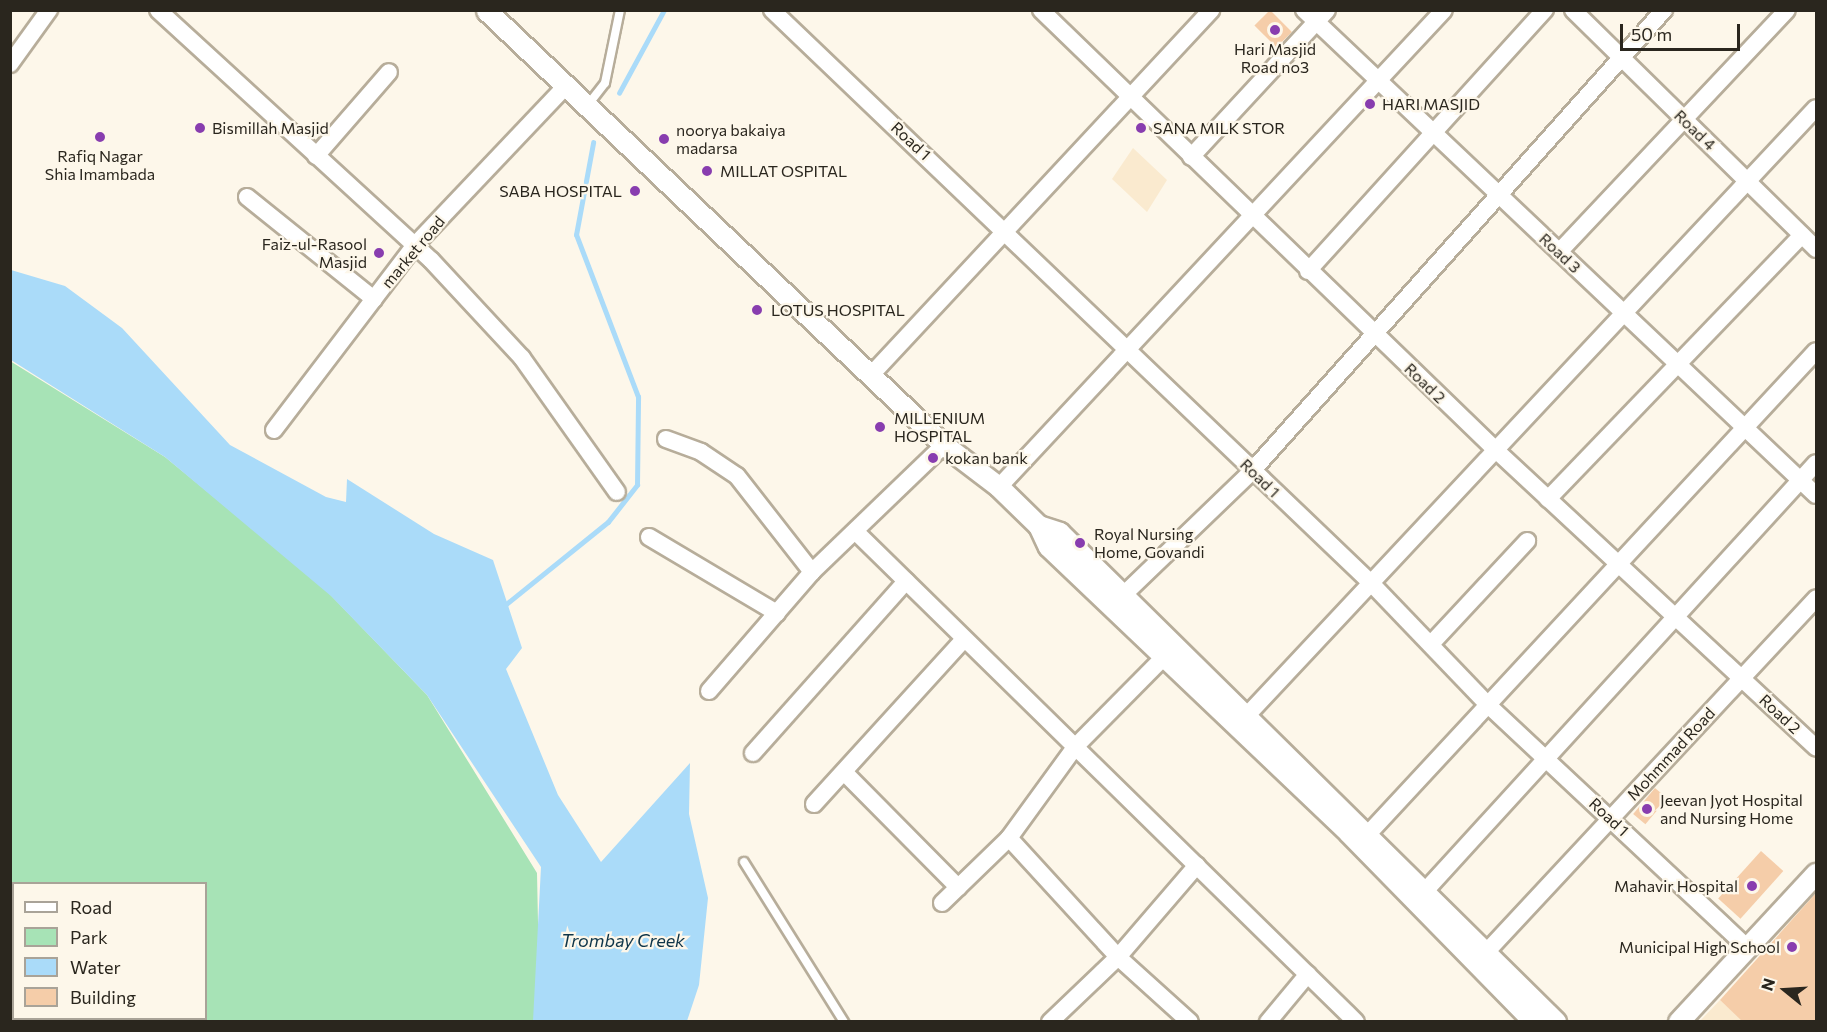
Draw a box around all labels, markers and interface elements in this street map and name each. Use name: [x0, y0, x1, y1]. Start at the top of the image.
scale bar: [1623, 12, 1743, 50]
marker: Hari Masjid Road no3: [1268, 23, 1282, 37]
text: 50 m: [1631, 23, 1672, 45]
place label: Hari Masjid Road no3: [1234, 39, 1316, 77]
place label: HARI MASJID: [1382, 94, 1480, 114]
marker: HARI MASJID: [1363, 97, 1377, 111]
street label: Road 4: [1670, 106, 1720, 154]
place label: Bismillah Masjid: [212, 118, 329, 138]
street label: Road 1: [887, 118, 935, 164]
place label: SANA MILK STOR: [1153, 118, 1285, 138]
place label: noorya bakaiya madarsa: [676, 120, 786, 158]
marker: Bismillah Masjid: [193, 121, 207, 135]
marker: SANA MILK STOR: [1134, 121, 1148, 135]
marker: Rafiq Nagar Shia Imambada: [93, 130, 107, 144]
marker: noorya bakaiya madarsa: [657, 132, 671, 146]
place label: Rafiq Nagar Shia Imambada: [45, 146, 155, 184]
place label: MILLAT OSPITAL: [720, 161, 847, 181]
marker: MILLAT OSPITAL: [698, 162, 716, 180]
place label: SABA HOSPITAL: [499, 181, 622, 201]
marker: SABA HOSPITAL: [626, 182, 644, 200]
street label: market road: [377, 212, 449, 292]
street label: Road 3: [1535, 229, 1585, 277]
place label: Faiz-ul-Rasool Masjid: [262, 234, 367, 272]
marker: Faiz-ul-Rasool Masjid: [372, 246, 386, 260]
place label: LOTUS HOSPITAL: [771, 300, 905, 320]
marker: LOTUS HOSPITAL: [748, 301, 766, 319]
street label: Road 2: [1401, 359, 1449, 407]
place label: MILLENIUM HOSPITAL: [894, 408, 985, 446]
marker: MILLENIUM HOSPITAL: [871, 418, 889, 436]
place label: kokan bank: [945, 448, 1028, 468]
marker: kokan bank: [926, 451, 940, 465]
street label: Road 1: [1236, 455, 1284, 501]
place label: Royal Nursing Home, Govandi: [1094, 524, 1205, 562]
marker: Royal Nursing Home, Govandi: [1071, 534, 1089, 552]
street label: Road 2: [1755, 690, 1805, 738]
street label: Mohmmad Road: [1623, 704, 1719, 804]
place label: Jeevan Jyot Hospital and Nursing Home: [1660, 790, 1803, 828]
street label: Road 1: [1585, 794, 1633, 840]
marker: Jeevan Jyot Hospital and Nursing Home: [1638, 800, 1656, 818]
place label: Mahavir Hospital: [1614, 876, 1738, 896]
marker: Mahavir Hospital: [1743, 877, 1761, 895]
legend: [12, 882, 207, 1020]
text: Road: [70, 896, 112, 918]
text: Park: [70, 926, 108, 948]
water label: Trombay Creek: [561, 929, 685, 951]
place label: Municipal High School: [1619, 937, 1780, 957]
marker: Municipal High School: [1785, 940, 1799, 954]
text: Water: [70, 956, 121, 978]
north arrow: [1755, 960, 1815, 1020]
text: N: [1757, 976, 1778, 993]
text: Building: [70, 986, 136, 1008]

